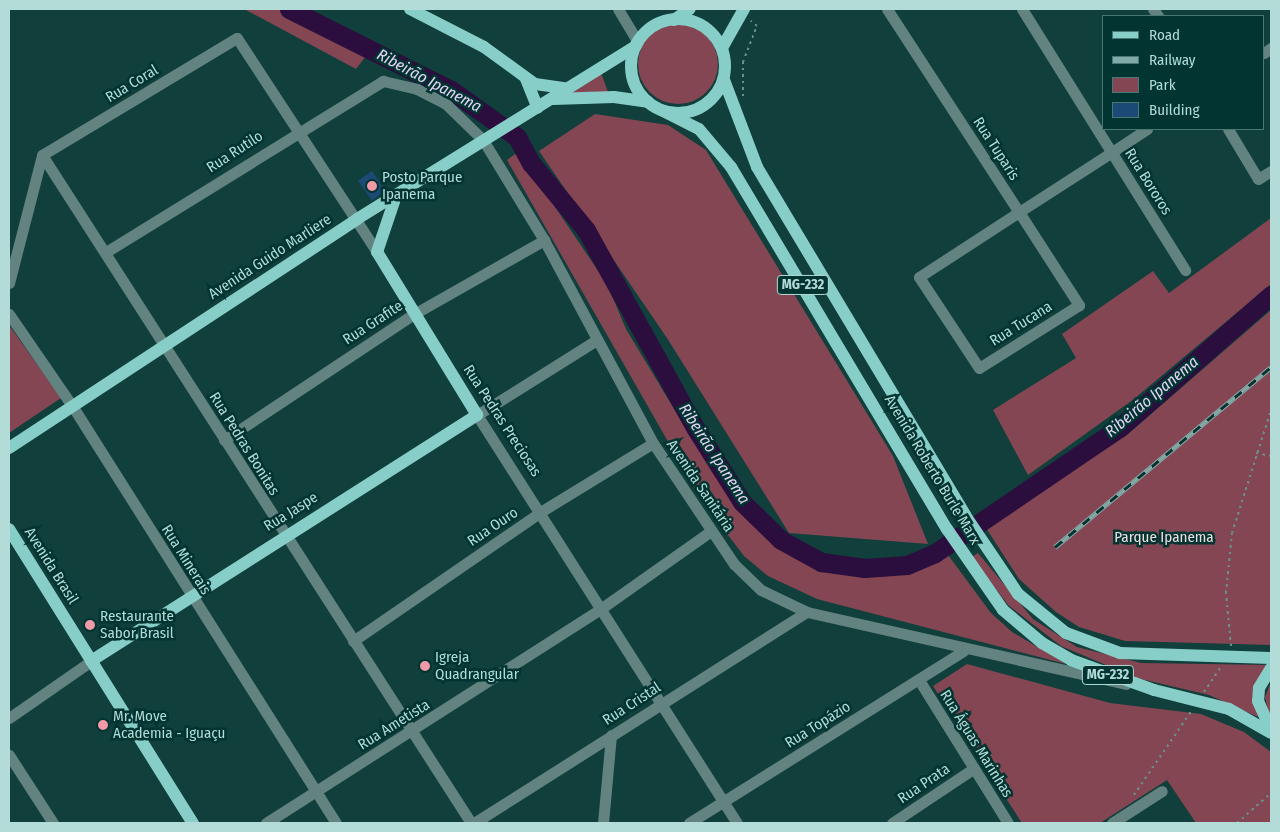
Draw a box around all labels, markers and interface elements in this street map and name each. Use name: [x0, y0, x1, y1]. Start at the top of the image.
legend: [1102, 15, 1265, 130]
text: Road: [1149, 26, 1180, 44]
water label: Ribeirão Ipanema: [373, 45, 485, 117]
text: Railway: [1149, 51, 1196, 69]
street label: Rua Coral: [102, 61, 162, 107]
text: Park: [1149, 76, 1176, 94]
text: Building: [1149, 101, 1200, 119]
street label: Rua Tuparis: [969, 114, 1023, 184]
street label: Rua Rutilo: [204, 127, 266, 177]
street label: Rua Bororos: [1121, 146, 1175, 218]
place label: Posto Parque Ipanema: [382, 168, 462, 203]
marker: Posto Parque Ipanema: [366, 180, 378, 192]
street label: Avenida Guido Marliere: [205, 211, 335, 303]
road number: MG-232: [777, 274, 829, 296]
street label: Rua Grafite: [340, 297, 406, 349]
street label: Rua Tucana: [987, 298, 1055, 350]
water label: Ribeirão Ipanema: [1102, 352, 1202, 442]
street label: Rua Pedras Preciosas: [459, 362, 545, 480]
street label: Rua Pedras Bonitas: [205, 389, 283, 499]
street label: Avenida Roberto Burle Marx: [880, 392, 984, 548]
water label: Ribeirão Ipanema: [674, 400, 754, 508]
street label: Avenida Sanitária: [662, 436, 738, 536]
street label: Rua Jaspe: [261, 488, 321, 536]
street label: Rua Ouro: [464, 504, 522, 550]
street label: Rua Minerais: [157, 522, 215, 598]
street label: Avenida Brasil: [20, 524, 82, 608]
park label: Parque Ipanema: [1114, 529, 1214, 547]
place label: Restaurante Sabor Brasil: [100, 607, 174, 642]
marker: Restaurante Sabor Brasil: [84, 619, 96, 631]
place label: Igreja Quadrangular: [435, 648, 519, 683]
marker: Igreja Quadrangular: [419, 660, 431, 672]
road number: MG-232: [1082, 664, 1134, 686]
street label: Rua Cristal: [600, 679, 664, 729]
street label: Rua Águas Marinhas: [936, 687, 1016, 801]
street label: Rua Ametista: [355, 696, 433, 754]
street label: Rua Topázio: [782, 698, 854, 752]
place label: Mr. Move Academia - Iguaçu: [113, 707, 225, 742]
marker: Mr. Move Academia - Iguaçu: [97, 719, 109, 731]
street label: Rua Prata: [895, 760, 953, 808]

